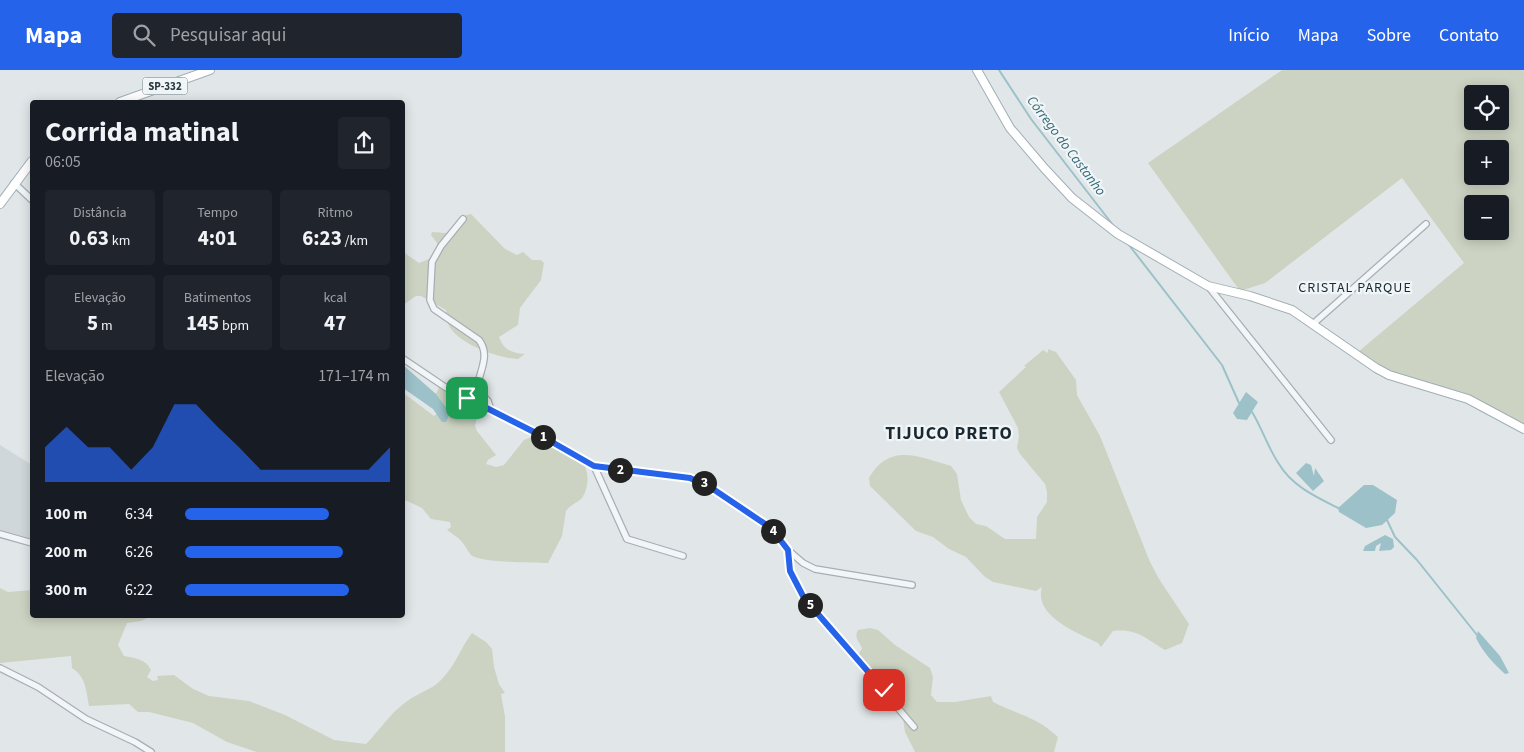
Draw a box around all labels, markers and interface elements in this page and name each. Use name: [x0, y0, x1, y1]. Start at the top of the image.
search box: [112, 13, 462, 58]
text: Mapa: [25, 18, 82, 53]
icon: search: [130, 21, 158, 49]
text: Pesquisar aqui: [170, 22, 286, 49]
text: Início: [1228, 23, 1270, 48]
text: Mapa: [1298, 23, 1339, 48]
text: Sobre: [1367, 23, 1411, 48]
text: Contato: [1439, 23, 1499, 48]
road number: SP-332: [142, 78, 188, 94]
map controls: [1464, 85, 1509, 240]
button: locate: [1464, 85, 1509, 130]
water label: Córrego do Castanho: [1022, 92, 1110, 200]
text: Corrida matinal: [45, 112, 239, 152]
button: share: [338, 117, 390, 169]
button: +: [1464, 140, 1509, 185]
text: 06:05: [45, 151, 81, 173]
button: −: [1464, 195, 1509, 240]
text: Distância: [73, 203, 127, 223]
text: Tempo: [197, 203, 238, 223]
text: Ritmo: [317, 203, 353, 223]
text: 0.63: [69, 223, 109, 253]
text: 4:01: [198, 223, 237, 253]
text: 6:23: [302, 223, 342, 253]
text: km: [109, 231, 130, 251]
text: /km: [342, 231, 368, 251]
district label: CRISTAL PARQUE: [1298, 278, 1412, 298]
text: Elevação: [74, 288, 126, 308]
text: Batimentos: [184, 288, 251, 308]
text: kcal: [323, 288, 347, 308]
text: 5: [87, 308, 98, 338]
text: 145: [186, 308, 219, 338]
text: 47: [324, 308, 346, 338]
text: m: [98, 316, 113, 336]
text: bpm: [219, 316, 249, 336]
text: Elevação: [45, 365, 105, 387]
text: 171–174 m: [318, 365, 390, 387]
pin: [446, 377, 488, 419]
icon: arrive: [453, 384, 481, 412]
district label: TIJUCO PRETO: [885, 421, 1013, 446]
pin: 1: [530, 424, 556, 450]
text: 1: [540, 427, 547, 447]
pin: 2: [608, 458, 632, 482]
text: 2: [617, 460, 624, 480]
pin: 3: [692, 470, 716, 496]
text: 3: [701, 473, 708, 493]
text: 100 m: [45, 503, 87, 525]
text: 6:34: [125, 503, 153, 525]
pin: 4: [760, 518, 786, 544]
text: 4: [770, 521, 777, 541]
text: 200 m: [45, 541, 87, 563]
text: 6:26: [125, 541, 153, 563]
text: 300 m: [45, 579, 87, 601]
text: 6:22: [125, 579, 153, 601]
pin: 5: [798, 592, 822, 618]
text: 5: [807, 595, 814, 615]
pin: [863, 669, 905, 711]
icon: check: [870, 676, 898, 704]

